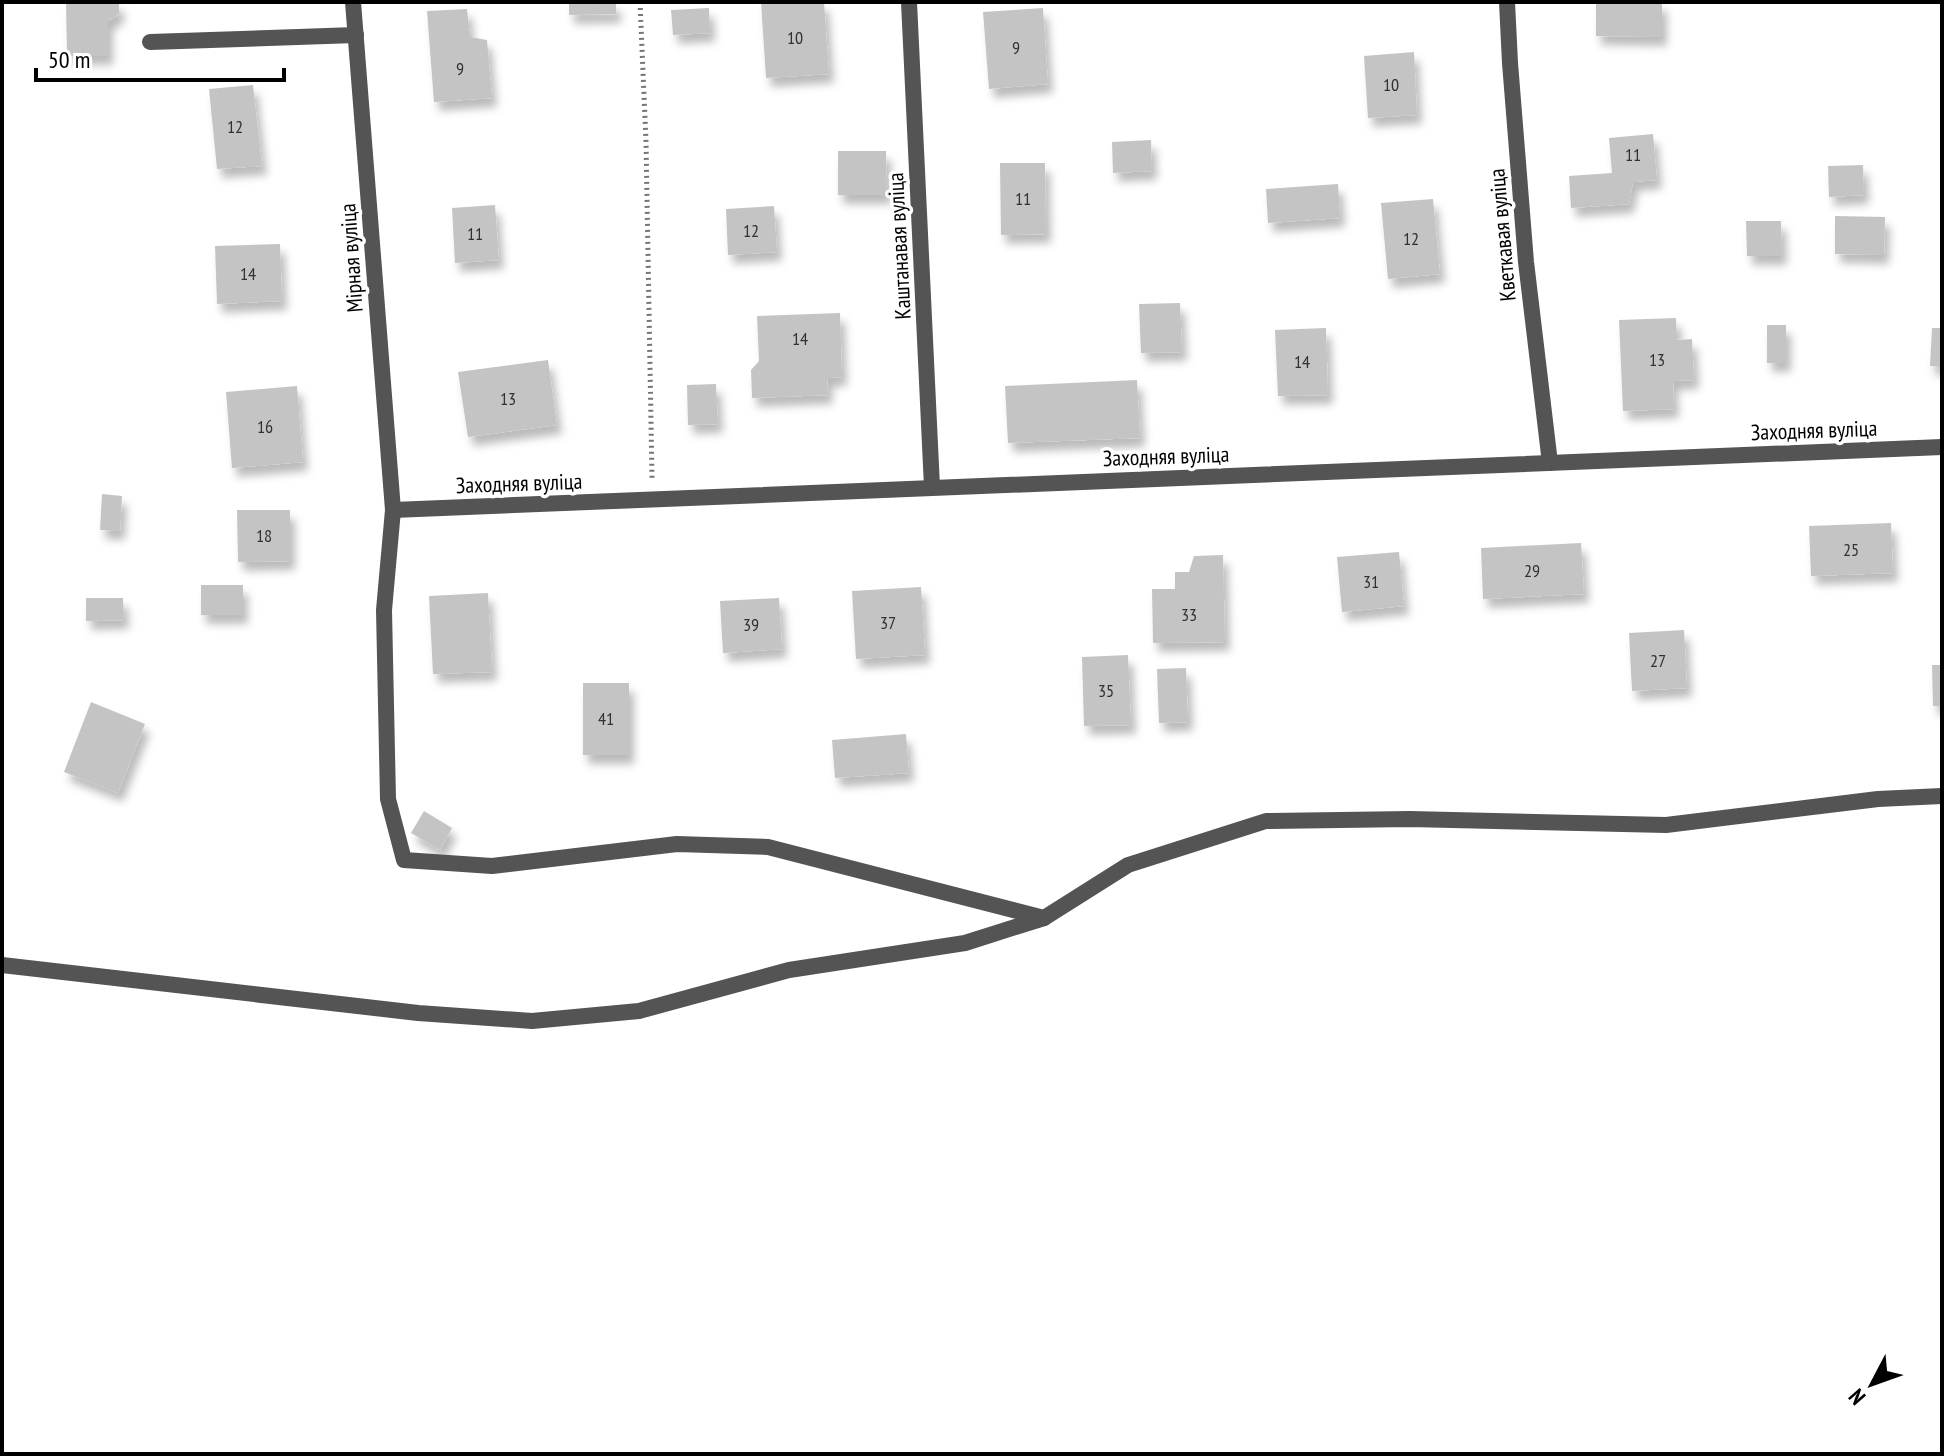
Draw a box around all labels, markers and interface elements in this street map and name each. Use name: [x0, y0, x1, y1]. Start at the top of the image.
house number: 10: [787, 26, 803, 49]
scale bar: [36, 32, 284, 82]
house number: 9: [1012, 36, 1020, 59]
text: 50 m: [48, 44, 90, 75]
house number: 9: [456, 57, 464, 80]
house number: 10: [1383, 73, 1399, 96]
house number: 12: [227, 115, 243, 138]
house number: 11: [1625, 143, 1641, 166]
street label: Кветкавая вуліца: [1482, 167, 1522, 303]
street label: Каштанавая вуліца: [881, 172, 917, 320]
house number: 11: [1015, 187, 1031, 210]
street label: Мірная вуліца: [333, 203, 369, 313]
house number: 12: [743, 219, 759, 242]
house number: 11: [467, 222, 483, 245]
house number: 12: [1403, 227, 1419, 250]
house number: 14: [240, 262, 256, 285]
house number: 14: [792, 327, 808, 350]
house number: 13: [1649, 348, 1665, 371]
house number: 14: [1294, 350, 1310, 373]
house number: 13: [500, 387, 516, 410]
street label: Заходняя вуліца: [1750, 414, 1878, 446]
house number: 16: [257, 415, 273, 438]
street label: Заходняя вуліца: [1102, 440, 1230, 472]
street label: Заходняя вуліца: [455, 467, 583, 499]
house number: 18: [256, 524, 272, 547]
house number: 25: [1843, 538, 1859, 561]
house number: 29: [1524, 559, 1540, 582]
house number: 31: [1363, 570, 1379, 593]
house number: 33: [1181, 603, 1197, 626]
house number: 37: [880, 611, 896, 634]
house number: 39: [743, 613, 759, 636]
house number: 27: [1650, 649, 1666, 672]
house number: 35: [1098, 679, 1114, 702]
house number: 41: [598, 707, 614, 730]
north arrow: [1832, 1344, 1912, 1424]
text: N: [1842, 1383, 1871, 1411]

